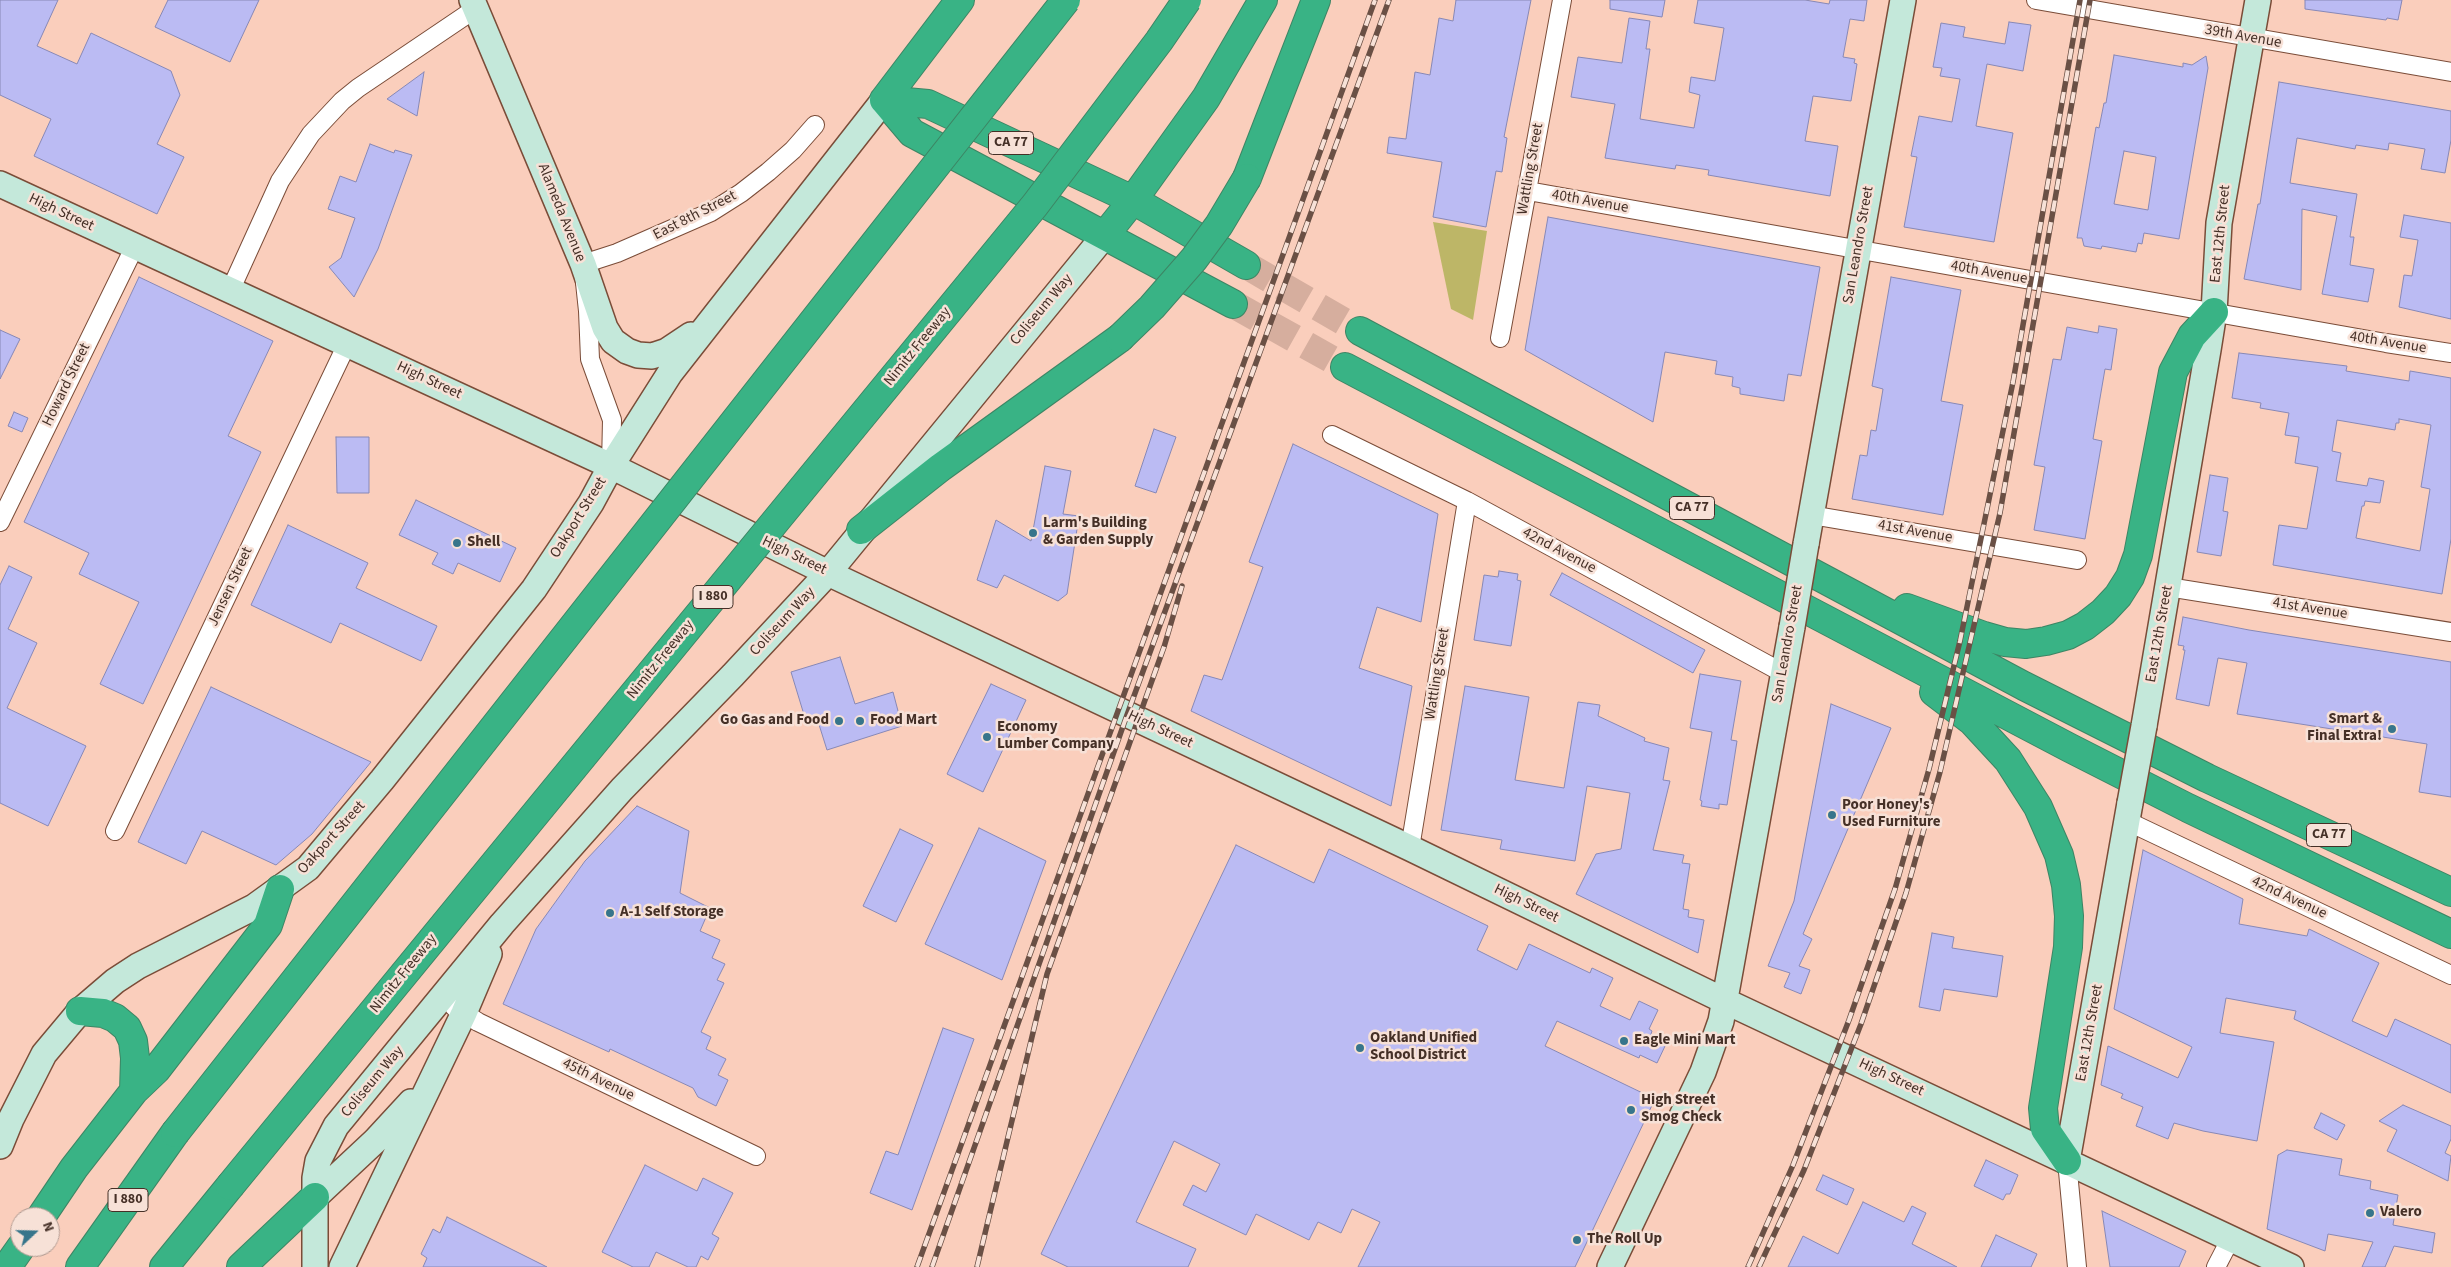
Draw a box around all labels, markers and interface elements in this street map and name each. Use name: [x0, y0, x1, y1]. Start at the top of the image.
street label: 39th Avenue: [2203, 21, 2283, 53]
street label: Wattling Street: [1514, 122, 1548, 216]
road number: CA 77: [988, 132, 1034, 154]
street label: Alameda Avenue: [533, 161, 589, 265]
street label: East 12th Street: [2207, 184, 2235, 284]
street label: San Leandro Street: [1840, 185, 1878, 305]
street label: 40th Avenue: [1550, 186, 1630, 218]
street label: East 8th Street: [650, 187, 740, 245]
street label: High Street: [26, 190, 96, 236]
street label: 40th Avenue: [1949, 257, 2029, 289]
street label: Coliseum Way: [1007, 271, 1077, 349]
street label: Nimitz Freeway: [881, 304, 955, 390]
street label: 40th Avenue: [2348, 328, 2428, 358]
street label: Howard Street: [39, 341, 95, 429]
street label: High Street: [394, 358, 464, 404]
street label: Oakport Street: [547, 474, 611, 562]
road number: CA 77: [1670, 496, 1714, 520]
place label: Larm's Building & Garden Supply: [1043, 515, 1153, 550]
street label: 41st Avenue: [1876, 517, 1954, 547]
street label: 42nd Avenue: [1519, 524, 1599, 578]
marker: Larm's Building & Garden Supply: [1027, 527, 1039, 539]
street label: High Street: [759, 533, 829, 579]
place label: Shell: [467, 534, 500, 552]
marker: Shell: [451, 537, 463, 549]
street label: Jensen Street: [205, 545, 257, 629]
street label: Coliseum Way: [747, 584, 819, 660]
street label: San Leandro Street: [1769, 584, 1807, 704]
street label: East 12th Street: [2143, 584, 2177, 684]
road number: I 880: [693, 586, 733, 608]
street label: 41st Avenue: [2271, 594, 2349, 624]
street label: Nimitz Freeway: [624, 617, 698, 703]
street label: Wattling Street: [1422, 627, 1454, 721]
street label: High Street: [1125, 707, 1195, 753]
place label: Smart & Final Extra!: [2307, 711, 2382, 746]
place label: Go Gas and Food: [720, 712, 829, 730]
place label: Food Mart: [870, 712, 937, 730]
marker: Go Gas and Food: [833, 715, 845, 727]
marker: Food Mart: [854, 715, 866, 727]
place label: Economy Lumber Company: [997, 719, 1114, 754]
marker: Smart & Final Extra!: [2386, 723, 2398, 735]
marker: Economy Lumber Company: [981, 731, 993, 743]
place label: Poor Honey's Used Furniture: [1842, 797, 1941, 832]
street label: Oakport Street: [294, 798, 370, 878]
marker: Poor Honey's Used Furniture: [1826, 809, 1838, 821]
road number: CA 77: [2306, 824, 2352, 846]
street label: 42nd Avenue: [2249, 873, 2329, 923]
street label: High Street: [1491, 881, 1561, 927]
place label: A-1 Self Storage: [620, 904, 724, 922]
marker: A-1 Self Storage: [604, 907, 616, 919]
street label: Nimitz Freeway: [367, 931, 441, 1017]
street label: East 12th Street: [2073, 983, 2107, 1083]
place label: Oakland Unified School District: [1370, 1030, 1477, 1065]
place label: Eagle Mini Mart: [1634, 1032, 1736, 1050]
marker: Eagle Mini Mart: [1618, 1035, 1630, 1047]
marker: Oakland Unified School District: [1354, 1042, 1366, 1054]
street label: Coliseum Way: [338, 1043, 408, 1121]
street label: 45th Avenue: [559, 1055, 637, 1105]
street label: High Street: [1856, 1055, 1926, 1101]
place label: High Street Smog Check: [1641, 1092, 1722, 1127]
marker: High Street Smog Check: [1625, 1104, 1637, 1116]
road number: I 880: [108, 1188, 148, 1212]
place label: Valero: [2380, 1204, 2422, 1222]
north arrow: [10, 1207, 60, 1257]
marker: Valero: [2364, 1207, 2376, 1219]
text: N: [37, 1219, 59, 1235]
place label: The Roll Up: [1587, 1231, 1662, 1249]
marker: The Roll Up: [1571, 1234, 1583, 1246]

